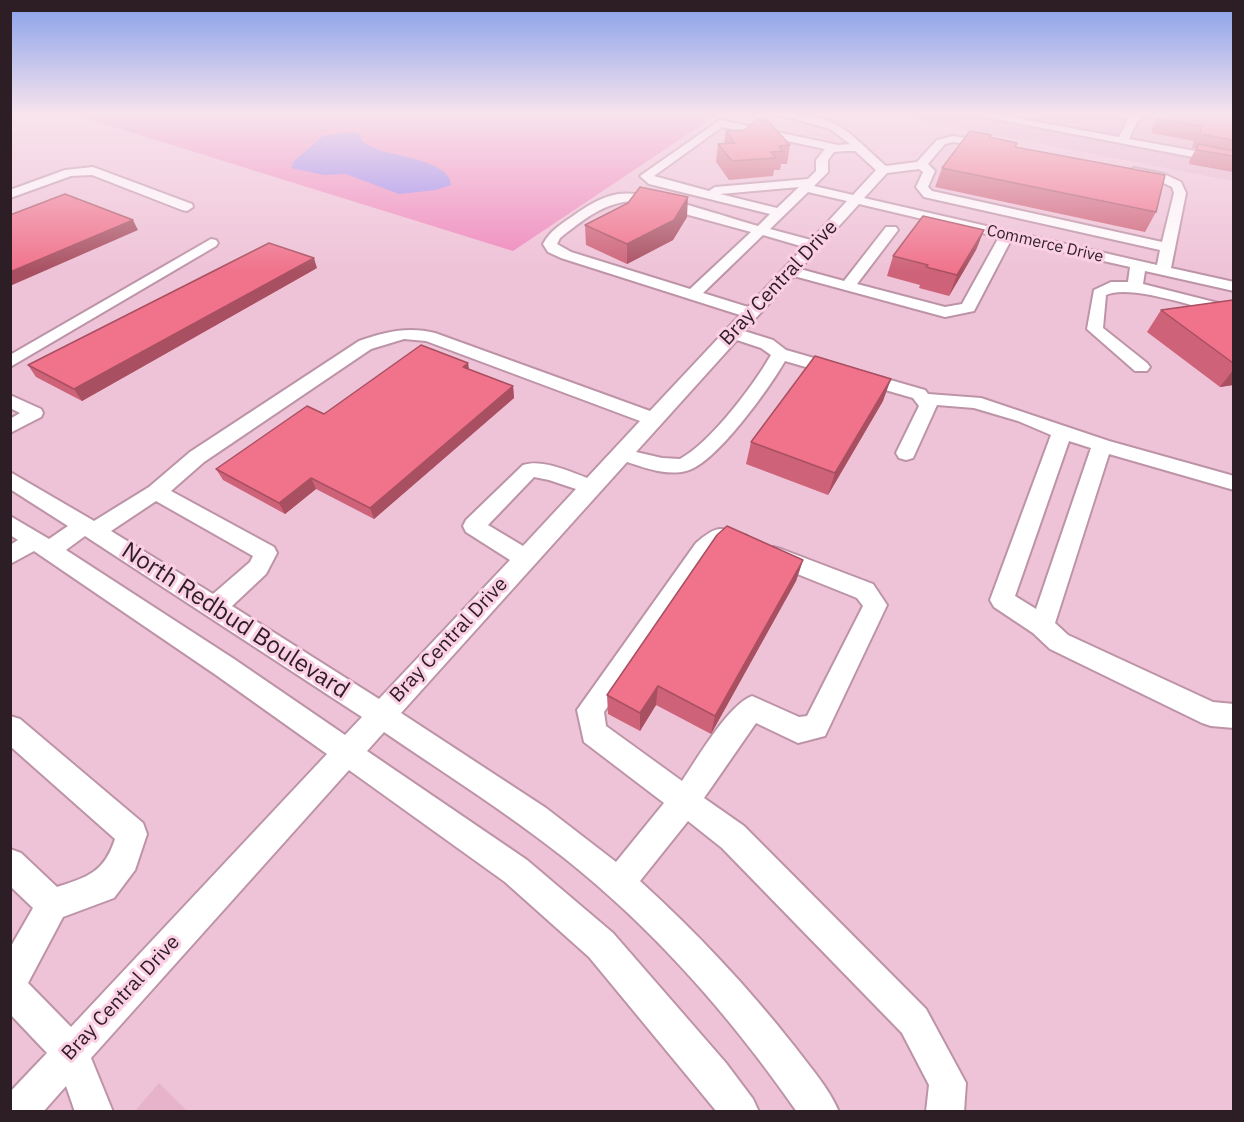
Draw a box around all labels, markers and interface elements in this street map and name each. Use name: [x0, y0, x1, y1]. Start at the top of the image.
street label: Bray Central Drive: [715, 216, 843, 350]
street label: Commerce Drive: [985, 221, 1105, 267]
street label: North Redbud Boulevard: [116, 537, 354, 705]
street label: Bray Central Drive: [385, 573, 513, 707]
street label: Bray Central Drive: [57, 931, 185, 1065]

